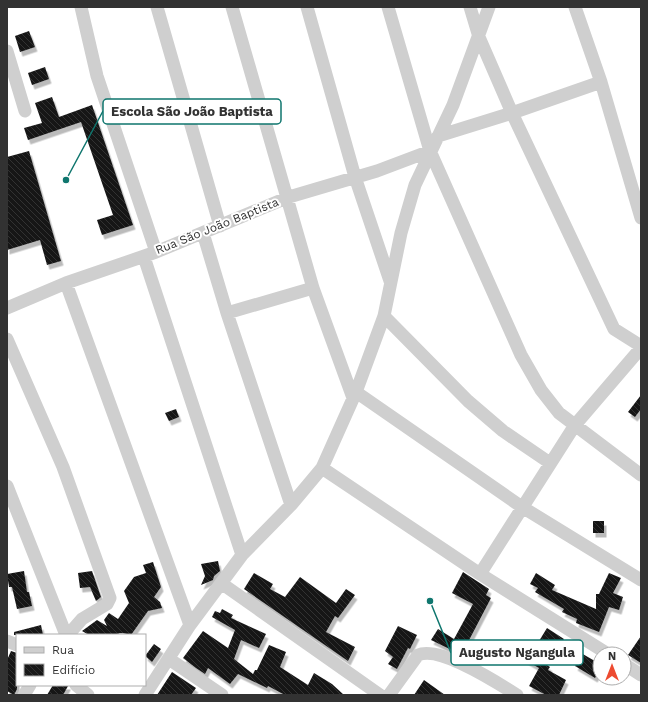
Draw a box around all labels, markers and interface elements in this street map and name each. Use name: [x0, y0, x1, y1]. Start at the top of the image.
callout: Escola São João Baptista: [103, 99, 281, 124]
text: Escola São João Baptista: [111, 104, 273, 119]
street label: Rua São João Baptista: [153, 195, 281, 257]
legend: [16, 634, 146, 686]
callout: Augusto Ngangula: [451, 640, 583, 665]
text: Rua: [52, 643, 74, 657]
text: Augusto Ngangula: [459, 645, 575, 660]
north arrow: [592, 646, 632, 686]
text: N: [608, 650, 616, 663]
text: Edifício: [52, 663, 95, 677]

